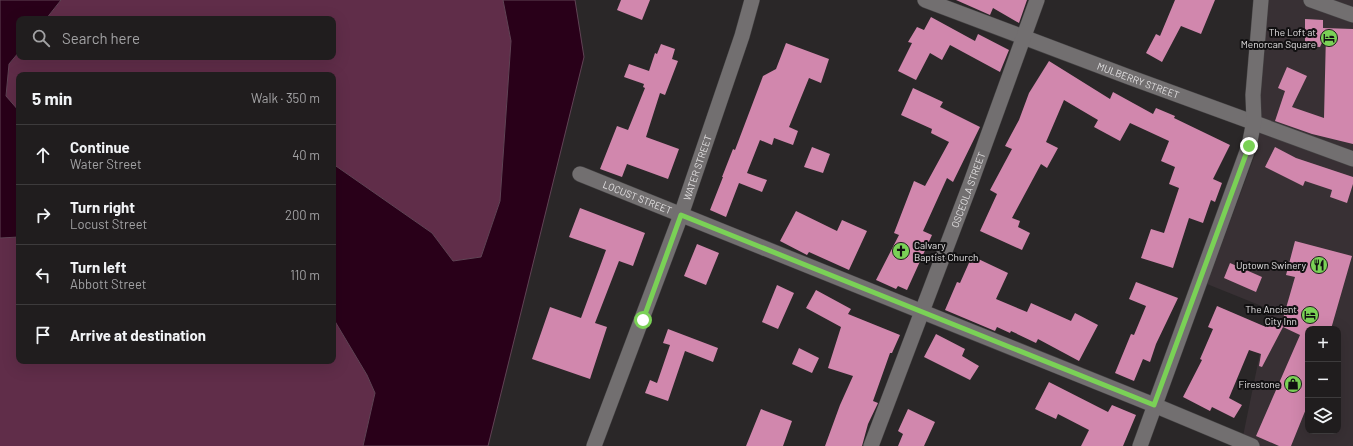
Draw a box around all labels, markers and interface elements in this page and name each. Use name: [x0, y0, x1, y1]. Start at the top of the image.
search box: [16, 16, 336, 60]
place label: The Loft at Menorcan Square: [1241, 26, 1316, 50]
icon: search: [30, 27, 52, 49]
hotel icon: The Loft at Menorcan Square: [1319, 28, 1339, 48]
text: Search here: [62, 29, 140, 47]
street label: MULBERRY STREET: [1096, 60, 1181, 101]
text: 5 min: [32, 88, 72, 108]
text: Walk · 350 m: [251, 90, 320, 106]
street label: WATER STREET: [680, 133, 714, 202]
route end: [1240, 137, 1258, 155]
text: Continue: [70, 138, 130, 156]
icon: ahead: [32, 144, 54, 166]
text: 40 m: [292, 147, 320, 163]
street label: OSCEOLA STREET: [948, 150, 988, 229]
text: Water Street: [70, 156, 142, 172]
street label: LOCUST STREET: [601, 178, 674, 216]
text: Turn right: [70, 198, 135, 216]
icon: right: [32, 204, 54, 226]
text: 200 m: [285, 207, 320, 223]
text: Locust Street: [70, 216, 147, 232]
place label: Calvary Baptist Church: [914, 239, 978, 263]
church icon: Calvary Baptist Church: [891, 241, 911, 261]
restaurant icon: Uptown Swinery: [1309, 255, 1329, 275]
text: Turn left: [70, 258, 126, 276]
place label: Uptown Swinery: [1236, 259, 1306, 271]
icon: left: [32, 264, 54, 286]
text: 110 m: [290, 267, 320, 283]
text: Abbott Street: [70, 276, 147, 292]
place label: The Ancient City Inn: [1245, 303, 1297, 327]
hotel icon: The Ancient City Inn: [1300, 305, 1320, 325]
route start: [634, 311, 652, 329]
icon: arrive: [32, 324, 54, 346]
text: Arrive at destination: [70, 326, 206, 344]
map controls: [1305, 326, 1341, 434]
button: +: [1305, 326, 1341, 362]
button: −: [1305, 362, 1341, 398]
shop icon: Firestone: [1283, 374, 1303, 394]
place label: Firestone: [1239, 378, 1280, 390]
button: layers: [1305, 398, 1341, 434]

